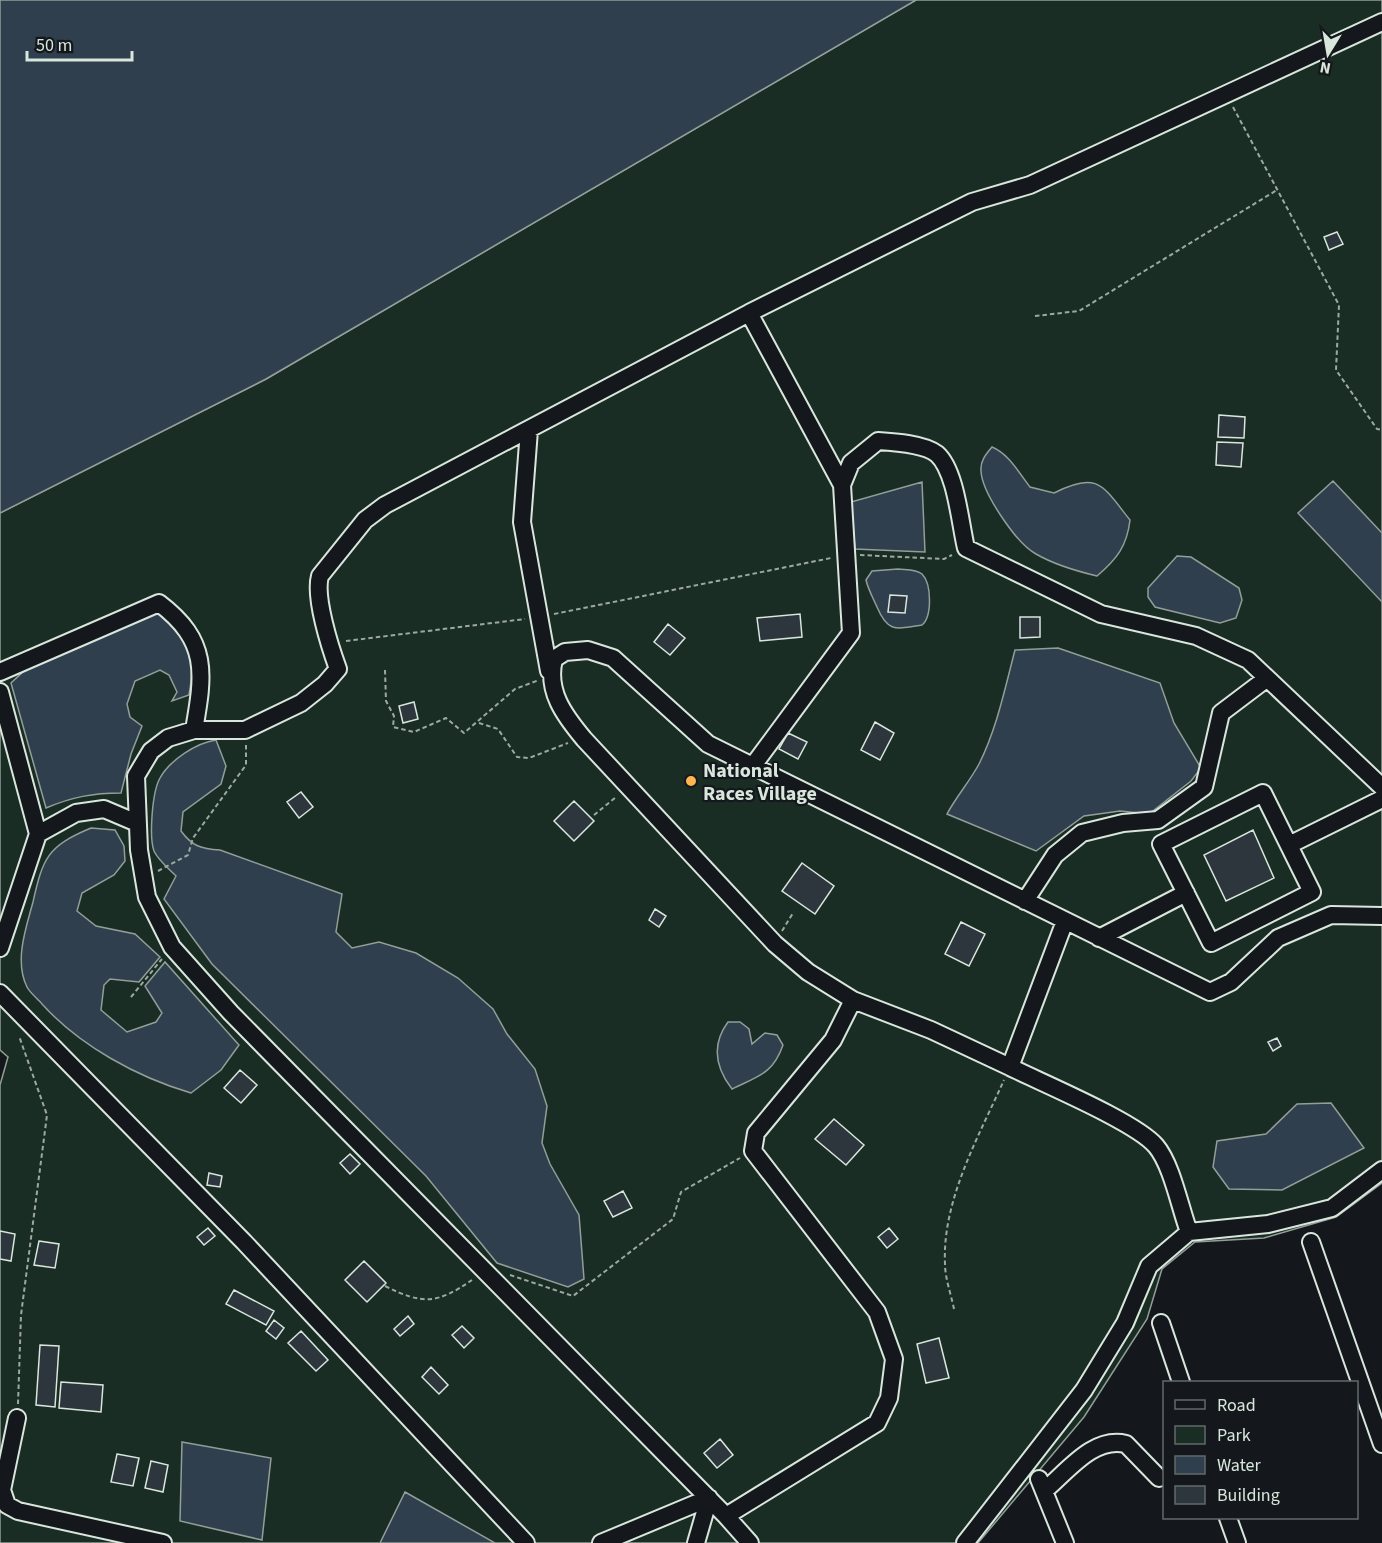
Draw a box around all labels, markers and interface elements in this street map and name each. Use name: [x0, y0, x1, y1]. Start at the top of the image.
scale bar: [27, 24, 132, 62]
north arrow: [1298, 24, 1358, 84]
text: 50 m: [36, 33, 72, 58]
text: N: [1318, 56, 1333, 80]
place label: National Races Village: [703, 757, 817, 808]
marker: National Races Village: [684, 774, 698, 788]
legend: [1163, 1381, 1358, 1519]
text: Road: [1217, 1393, 1256, 1418]
text: Park: [1217, 1423, 1251, 1448]
text: Water: [1217, 1453, 1261, 1478]
text: Building: [1217, 1483, 1280, 1508]

